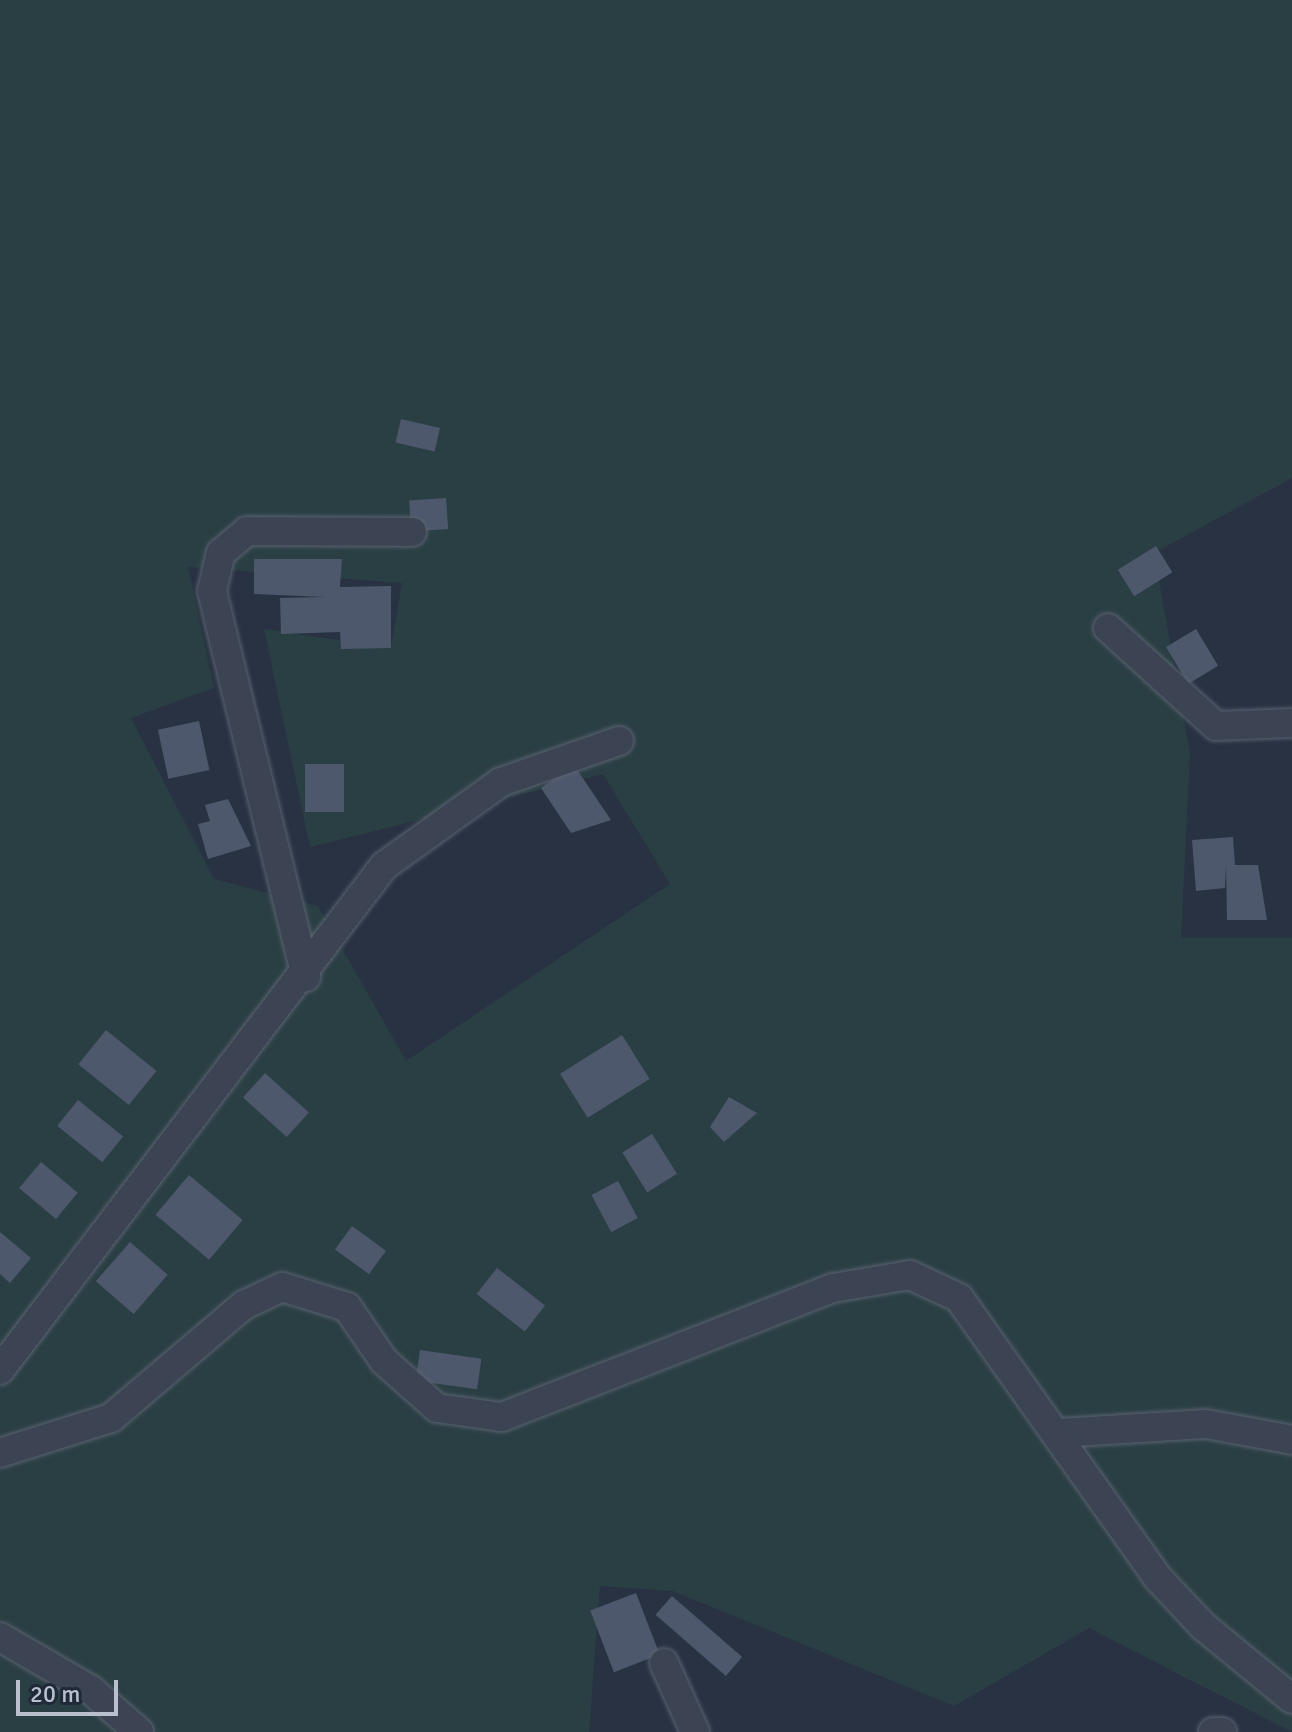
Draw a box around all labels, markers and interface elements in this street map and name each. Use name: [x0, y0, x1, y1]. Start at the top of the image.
scale bar: [20, 1664, 122, 1714]
text: 20 m: [30, 1679, 80, 1709]

